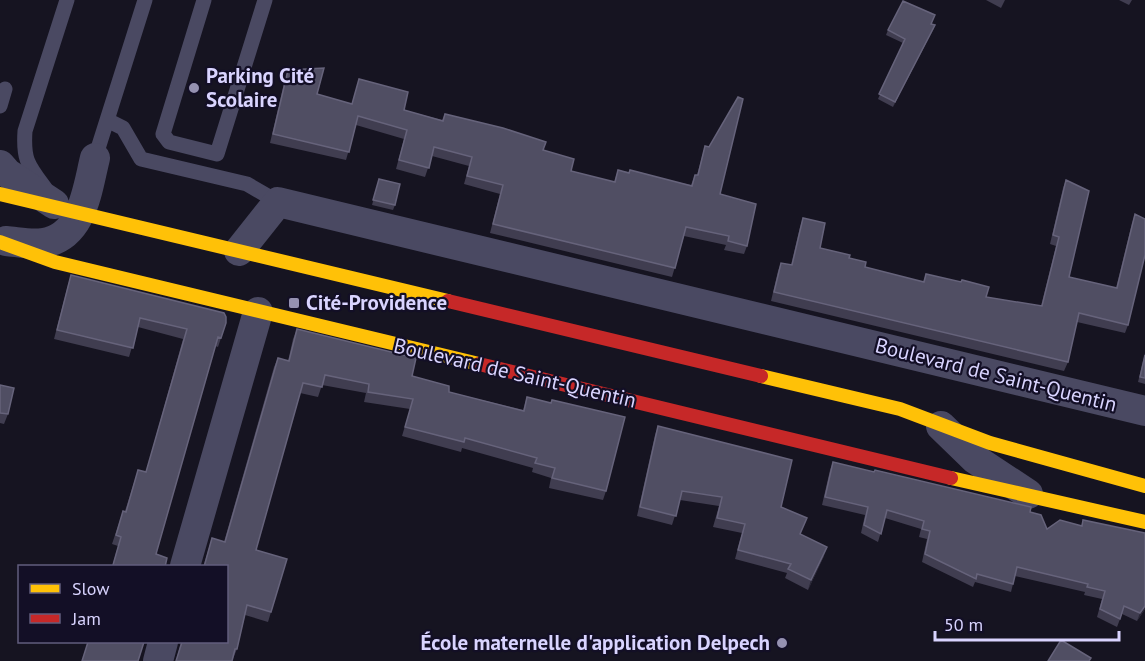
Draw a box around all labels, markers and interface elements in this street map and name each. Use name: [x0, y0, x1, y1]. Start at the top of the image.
place label: Parking Cité Scolaire: [206, 62, 314, 113]
marker: Parking Cité Scolaire: [187, 81, 201, 95]
place label: Cité-Providence: [306, 289, 447, 316]
marker: Cité-Providence: [287, 296, 301, 310]
street label: Boulevard de Saint-Quentin: [391, 331, 639, 414]
street label: Boulevard de Saint-Quentin: [872, 331, 1120, 418]
legend: [18, 565, 228, 643]
text: Slow: [72, 577, 110, 600]
scale bar: [935, 604, 1120, 642]
text: Jam: [71, 607, 101, 630]
text: 50 m: [944, 613, 983, 636]
place label: École maternelle d'application Delpech: [420, 629, 770, 656]
marker: École maternelle d'application Delpech: [775, 636, 789, 650]

